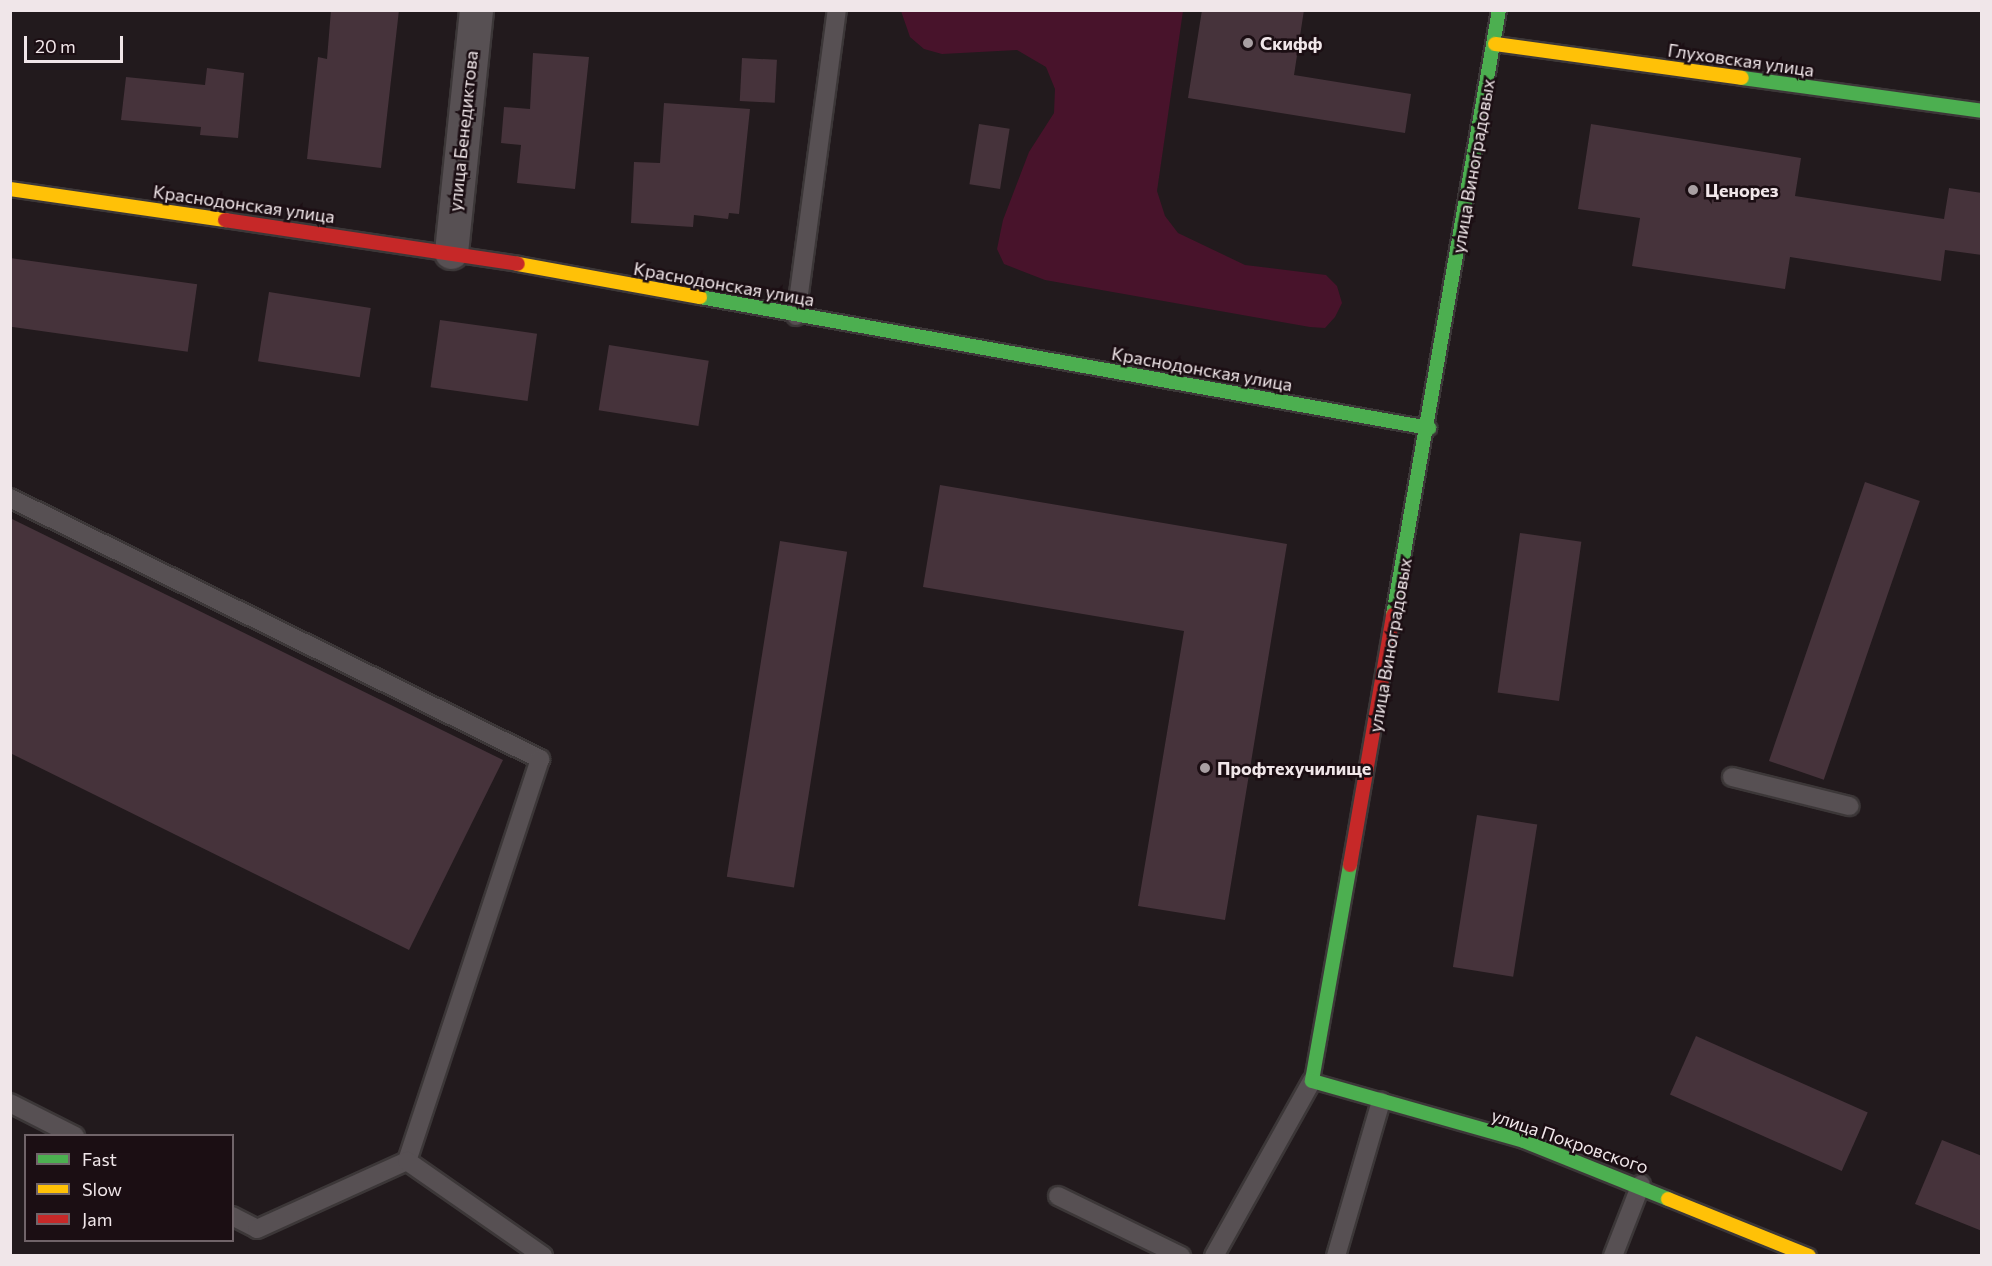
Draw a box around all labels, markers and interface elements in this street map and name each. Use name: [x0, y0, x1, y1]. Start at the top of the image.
scale bar: [27, 24, 126, 62]
place label: Скифф: [1260, 32, 1322, 54]
text: 20 m: [35, 35, 76, 57]
marker: Скифф: [1241, 36, 1255, 50]
street label: Глуховская улица: [1666, 39, 1816, 81]
street label: улица Бенедиктова: [444, 49, 482, 213]
street label: улица Виноградовых: [1447, 77, 1499, 255]
place label: Ценорез: [1705, 179, 1779, 201]
street label: Краснодонская улица: [152, 181, 336, 227]
marker: Ценорез: [1686, 183, 1700, 197]
street label: Краснодонская улица: [632, 257, 816, 311]
street label: Краснодонская улица: [1110, 342, 1294, 396]
street label: улица Виноградовых: [1364, 556, 1416, 734]
place label: Профтехучилище: [1217, 757, 1371, 779]
marker: Профтехучилище: [1198, 761, 1212, 775]
street label: улица Покровского: [1489, 1104, 1651, 1178]
legend: [24, 1134, 234, 1242]
text: Fast: [82, 1148, 117, 1170]
text: Slow: [82, 1178, 122, 1200]
text: Jam: [82, 1208, 112, 1230]

